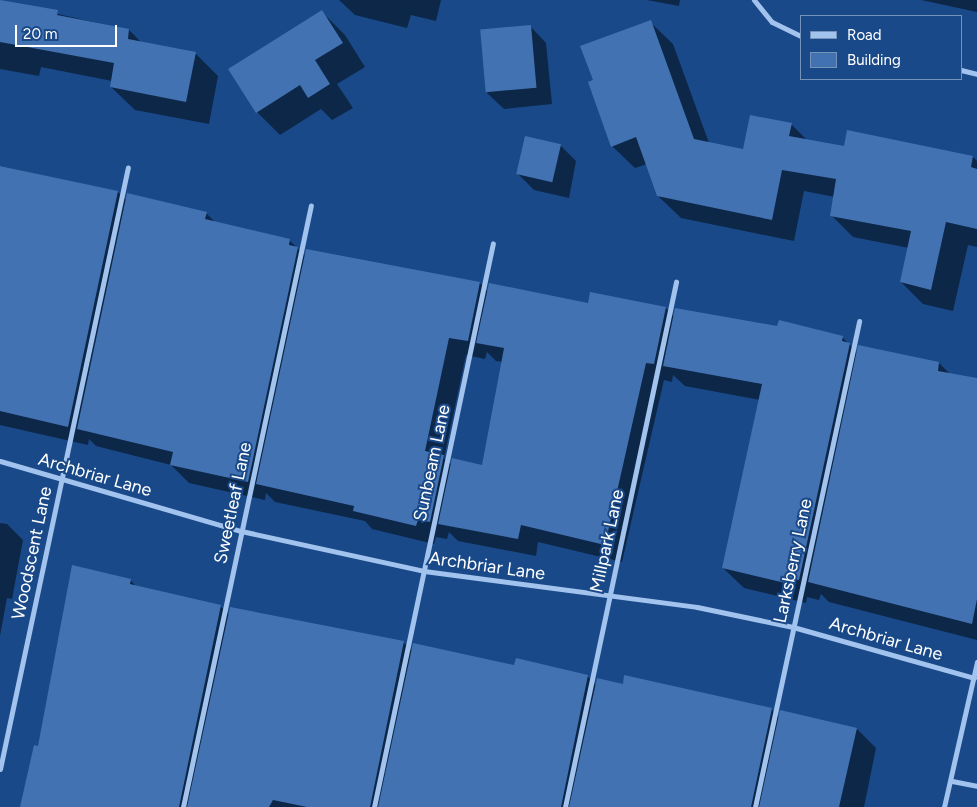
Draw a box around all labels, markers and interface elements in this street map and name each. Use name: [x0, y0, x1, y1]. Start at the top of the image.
scale bar: [18, 15, 120, 47]
legend: [800, 15, 962, 80]
text: 20 m: [23, 25, 57, 43]
text: Road: [847, 26, 882, 44]
text: Building: [847, 51, 901, 69]
street label: Sunbeam Lane: [409, 403, 455, 523]
street label: Sweetleaf Lane: [210, 440, 256, 566]
street label: Archbriar Lane: [36, 448, 154, 502]
street label: Woodscent Lane: [7, 484, 57, 622]
street label: Millpark Lane: [586, 487, 628, 595]
street label: Larksberry Lane: [769, 497, 817, 625]
street label: Archbriar Lane: [428, 547, 546, 585]
street label: Archbriar Lane: [827, 612, 945, 666]

